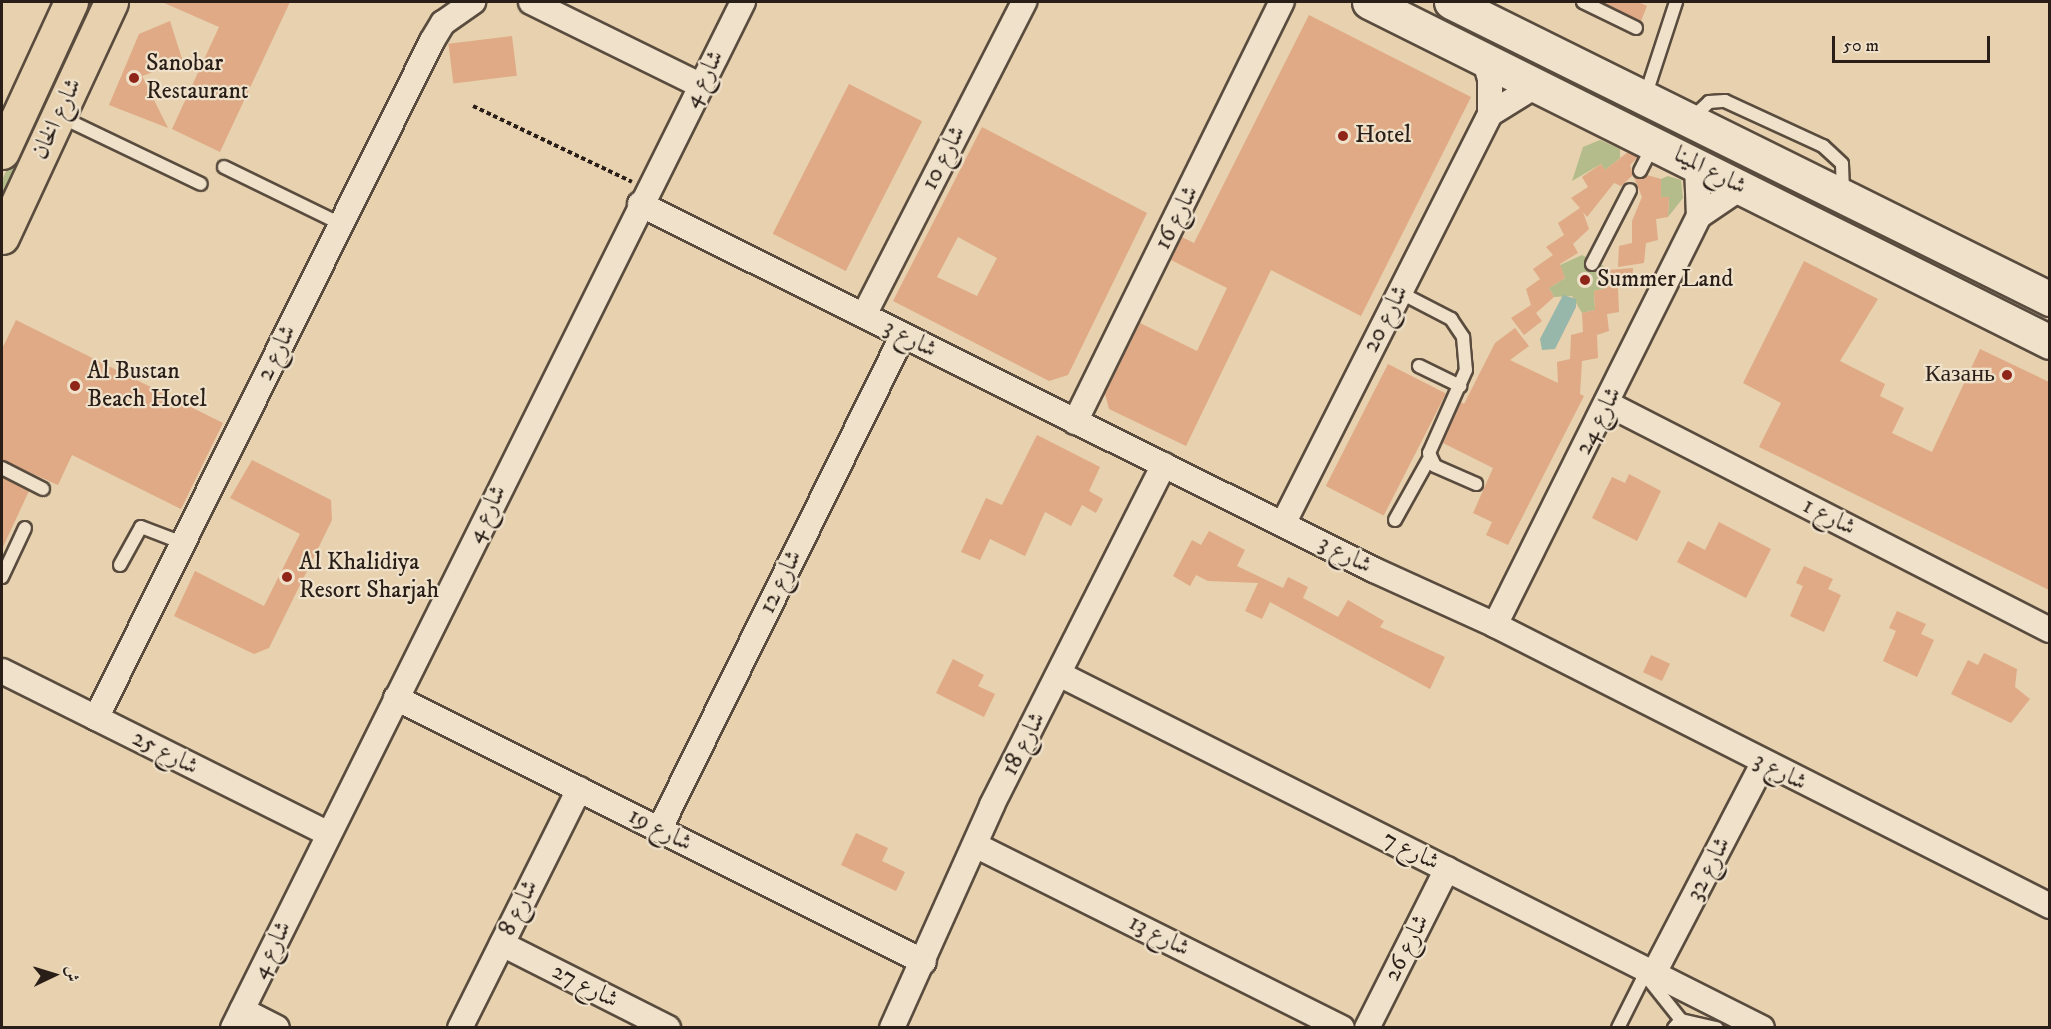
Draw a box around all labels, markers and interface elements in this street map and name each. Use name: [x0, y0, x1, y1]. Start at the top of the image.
scale bar: [1835, 24, 1992, 62]
text: 50 m: [1843, 35, 1879, 57]
street label: شارع 4: [677, 45, 731, 113]
place label: Sanobar Restaurant: [146, 50, 248, 106]
marker: Sanobar Restaurant: [127, 71, 141, 85]
street label: شارع الخان: [26, 74, 88, 164]
street label: شارع 10: [916, 121, 972, 195]
place label: Hotel: [1355, 122, 1411, 150]
marker: Hotel: [1336, 129, 1350, 143]
street label: شارع المينا: [1669, 141, 1751, 201]
street label: شارع 16: [1149, 181, 1205, 255]
place label: Summer Land: [1597, 266, 1733, 294]
marker: Summer Land: [1578, 273, 1592, 287]
street label: شارع 20: [1357, 281, 1415, 357]
street label: شارع 3: [879, 314, 941, 364]
street label: شارع 2: [251, 320, 303, 386]
place label: Al Bustan Beach Hotel: [87, 358, 207, 414]
place label: Казань: [1925, 361, 1995, 389]
marker: Казань: [2000, 368, 2014, 382]
marker: Al Bustan Beach Hotel: [68, 379, 82, 393]
street label: شارع 24: [1570, 382, 1628, 460]
street label: شارع 4: [461, 480, 513, 548]
street label: شارع 1: [1798, 492, 1860, 542]
street label: شارع 3: [1314, 530, 1376, 580]
street label: شارع 12: [753, 545, 809, 619]
place label: Al Khalidiya Resort Sharjah: [299, 549, 439, 605]
marker: Al Khalidiya Resort Sharjah: [280, 570, 294, 584]
street label: شارع 18: [996, 707, 1052, 781]
street label: شارع 25: [127, 724, 203, 782]
street label: شارع 3: [1749, 747, 1811, 797]
street label: شارع 19: [623, 802, 697, 858]
street label: شارع 7: [1378, 825, 1444, 877]
street label: شارع 32: [1681, 832, 1737, 906]
street label: شارع 8: [493, 875, 545, 941]
street label: شارع 13: [1124, 909, 1194, 963]
street label: شارع 26: [1378, 910, 1436, 986]
street label: شارع 4: [246, 916, 298, 984]
north arrow: [24, 945, 84, 1005]
street label: شارع 27: [547, 957, 623, 1015]
text: ش: [61, 965, 82, 982]

